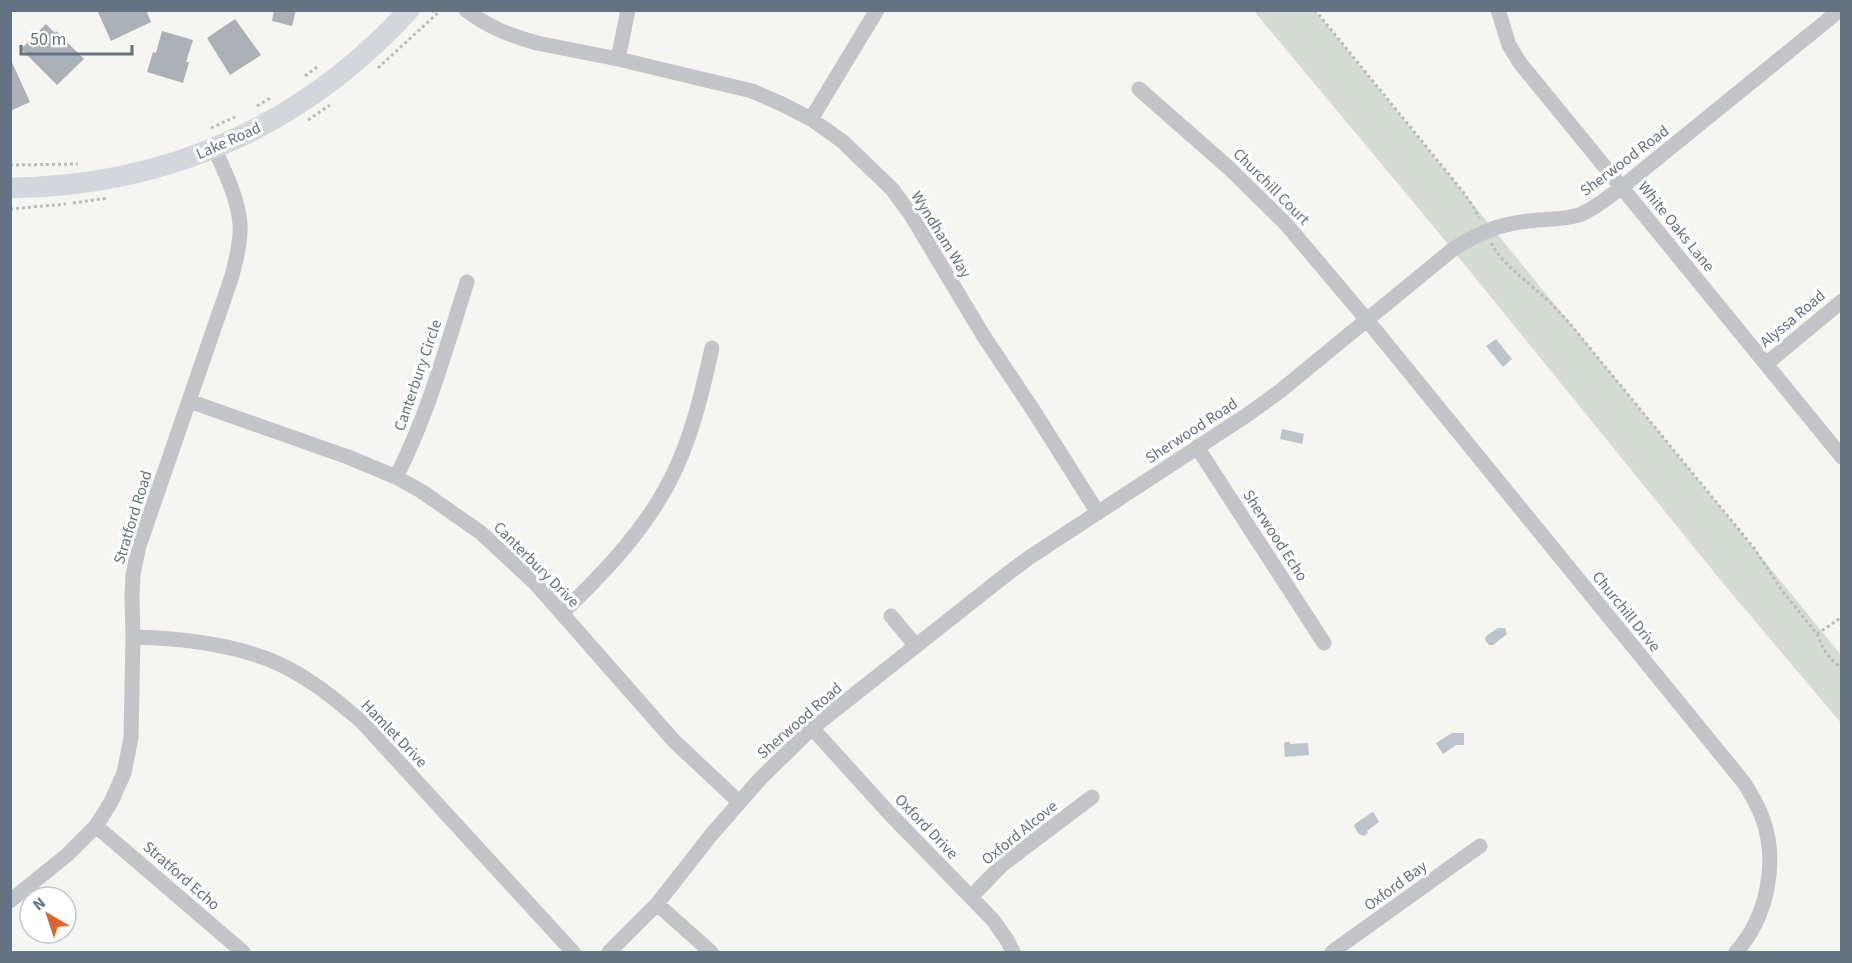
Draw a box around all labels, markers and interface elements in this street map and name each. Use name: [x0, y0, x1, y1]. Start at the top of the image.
scale bar: [21, 18, 132, 56]
text: 50 m: [30, 27, 66, 52]
street label: Lake Road: [192, 117, 264, 165]
street label: Sherwood Road: [1576, 120, 1674, 202]
street label: Churchill Court: [1228, 143, 1315, 231]
street label: White Oaks Lane: [1633, 177, 1720, 277]
street label: Wyndham Way: [906, 187, 977, 283]
street label: Alyssa Road: [1755, 285, 1830, 353]
street label: Canterbury Circle: [389, 317, 447, 434]
street label: Sherwood Road: [1141, 393, 1242, 469]
street label: Stratford Road: [108, 468, 158, 567]
street label: Sherwood Echo: [1237, 486, 1313, 586]
street label: Canterbury Drive: [488, 517, 584, 613]
street label: Churchill Drive: [1587, 567, 1666, 657]
street label: Sherwood Road: [752, 678, 847, 764]
street label: Hamlet Drive: [356, 695, 432, 773]
street label: Oxford Drive: [890, 789, 963, 864]
street label: Oxford Alcove: [977, 795, 1062, 870]
street label: Stratford Echo: [138, 836, 225, 915]
street label: Oxford Bay: [1360, 855, 1432, 916]
north arrow: [18, 885, 78, 945]
text: N: [28, 892, 50, 916]

